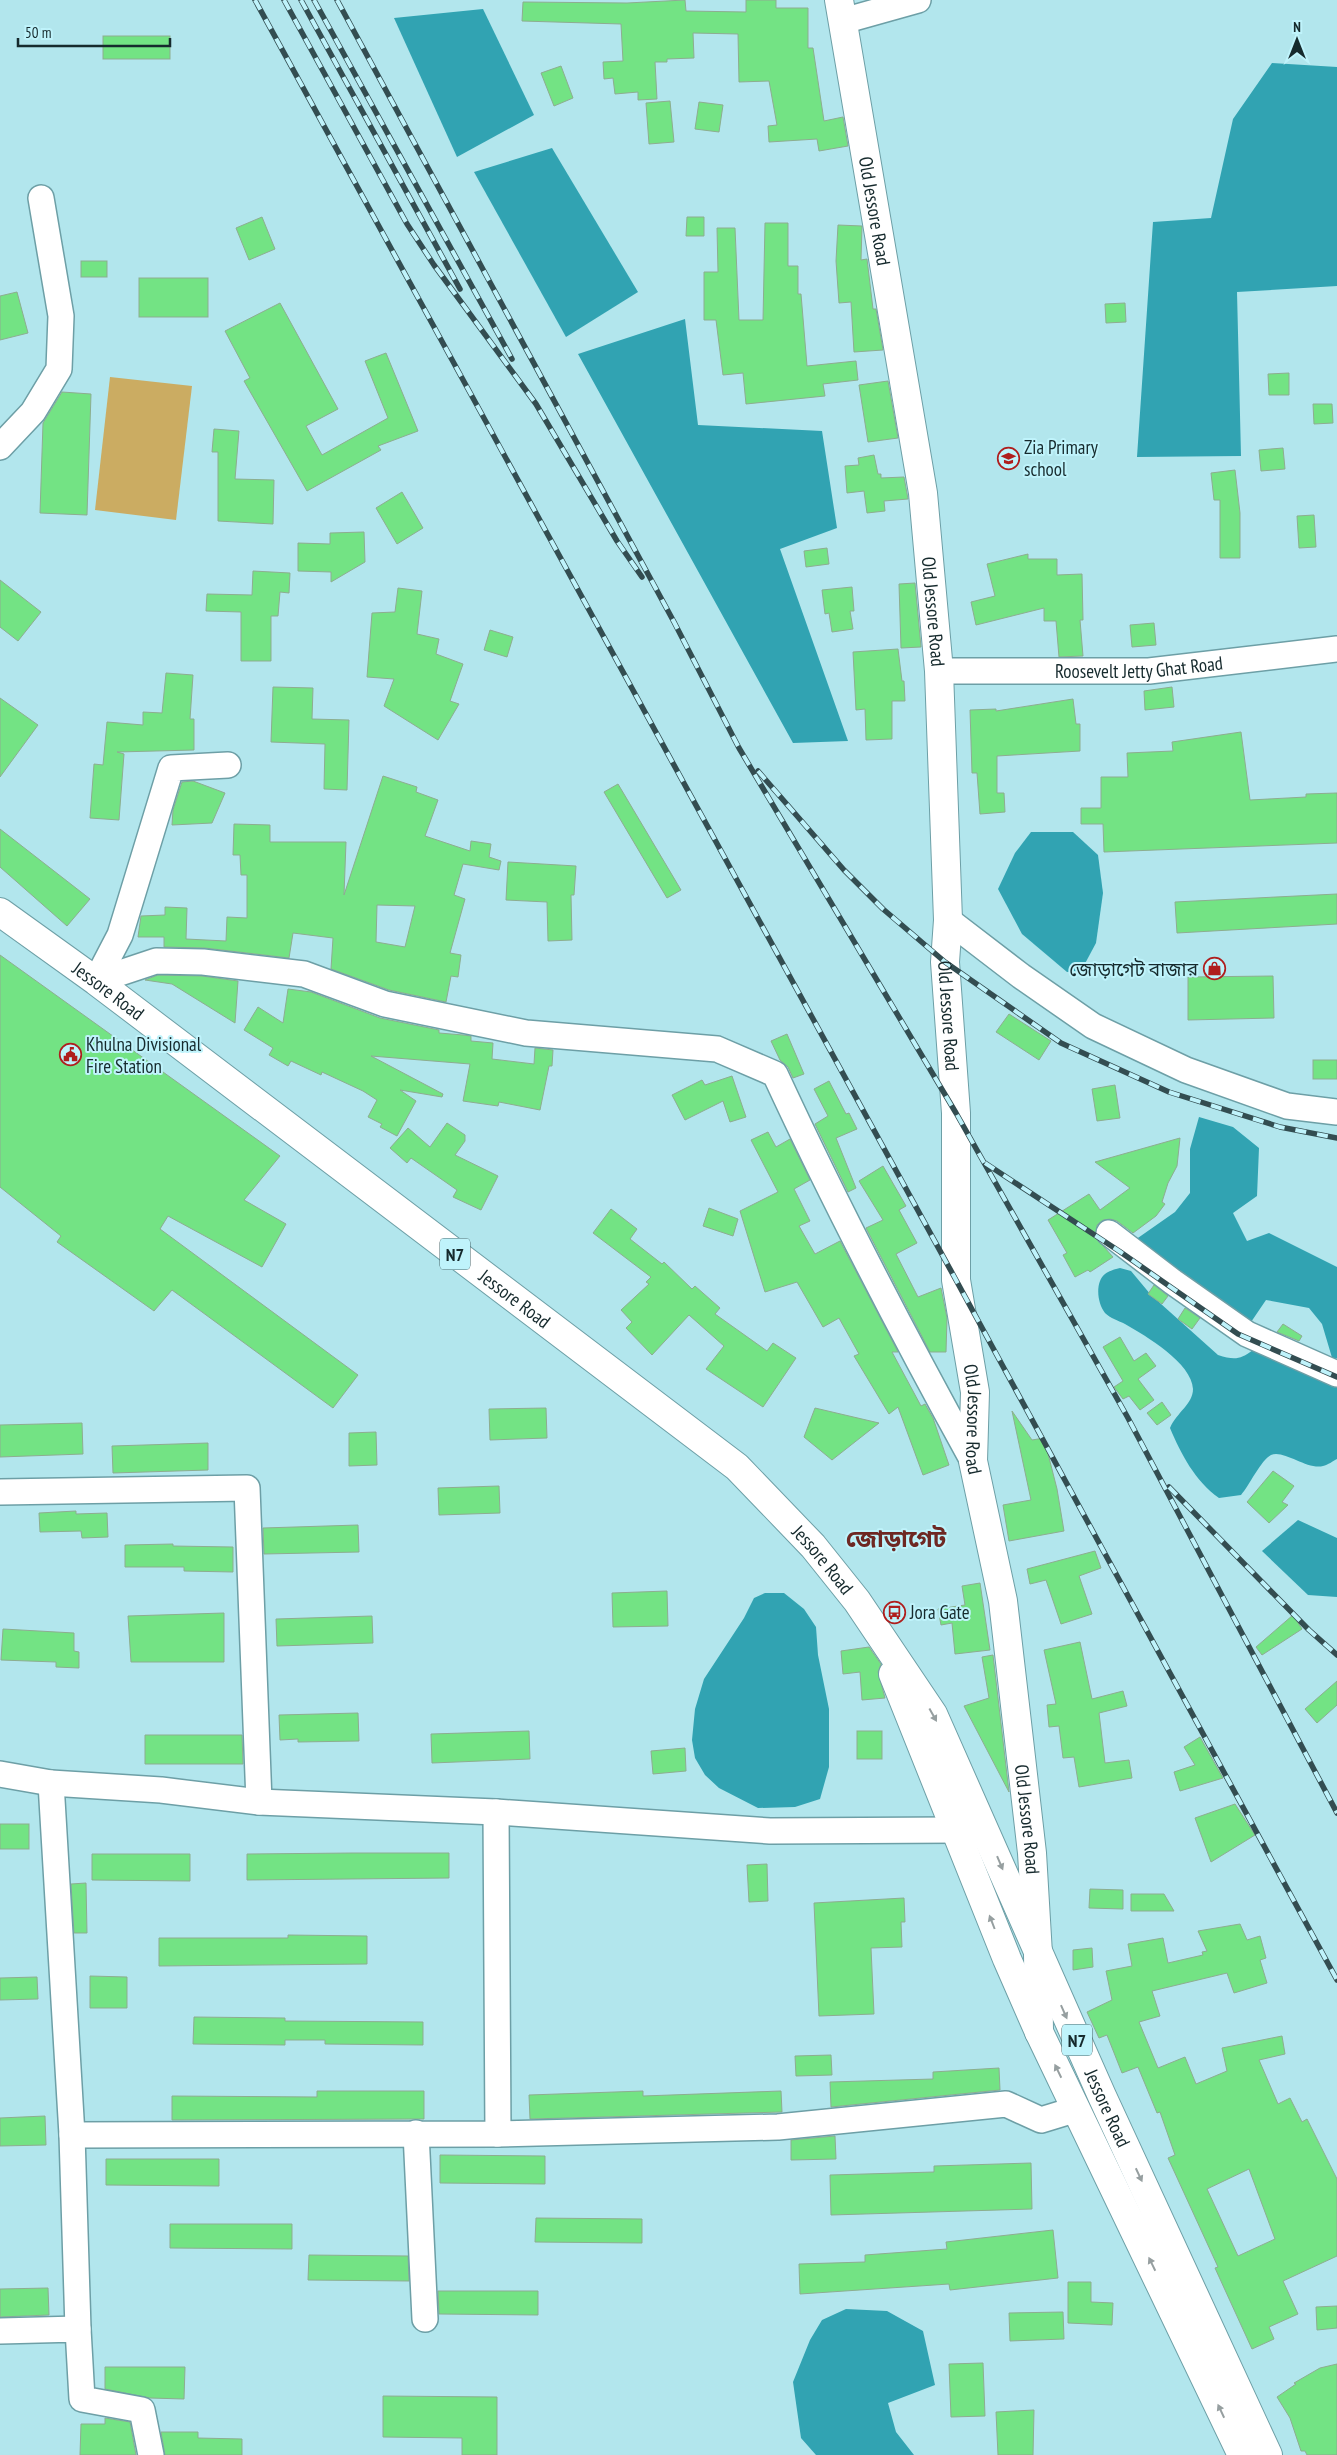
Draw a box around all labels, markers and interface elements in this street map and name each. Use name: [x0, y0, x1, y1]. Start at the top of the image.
scale bar: [18, 15, 170, 47]
north arrow: [1272, 15, 1322, 65]
text: N: [1293, 18, 1301, 36]
text: 50 m: [25, 23, 51, 42]
street label: Old Jessore Road: [854, 155, 896, 267]
place label: Zia Primary school: [1024, 435, 1099, 481]
school or university icon: Zia Primary school: [996, 446, 1020, 470]
street label: Old Jessore Road: [917, 555, 951, 667]
street label: Roosevelt Jetty Ghat Road: [1055, 650, 1224, 683]
street label: Jessore Road: [67, 956, 149, 1025]
place label: জোড়াগেট বাজার: [1069, 957, 1199, 981]
shop icon: জোড়াগেট বাজার: [1202, 957, 1226, 981]
street label: Old Jessore Road: [933, 960, 965, 1072]
place label: Khulna Divisional Fire Station: [86, 1032, 202, 1078]
public building icon: Khulna Divisional Fire Station: [58, 1043, 82, 1067]
road number: N7: [440, 1238, 470, 1270]
street label: Jessore Road: [474, 1263, 555, 1333]
street label: Old Jessore Road: [958, 1362, 987, 1476]
street label: Jessore Road: [786, 1519, 859, 1599]
district label: জোড়াগেট: [846, 1523, 947, 1554]
bus stop icon: Jora Gate: [882, 1600, 906, 1624]
place label: Jora Gate: [909, 1600, 970, 1624]
one-way arrow: [929, 1707, 937, 1722]
street label: Old Jessore Road: [1010, 1763, 1045, 1875]
one-way arrow: [996, 1856, 1004, 1870]
one-way arrow: [988, 1915, 996, 1929]
one-way arrow: [1061, 2005, 1069, 2019]
road number: N7: [1062, 2024, 1092, 2056]
one-way arrow: [1054, 2063, 1062, 2078]
street label: Jessore Road: [1079, 2064, 1136, 2151]
one-way arrow: [1135, 2168, 1144, 2183]
one-way arrow: [1148, 2257, 1156, 2271]
one-way arrow: [1217, 2404, 1225, 2418]

